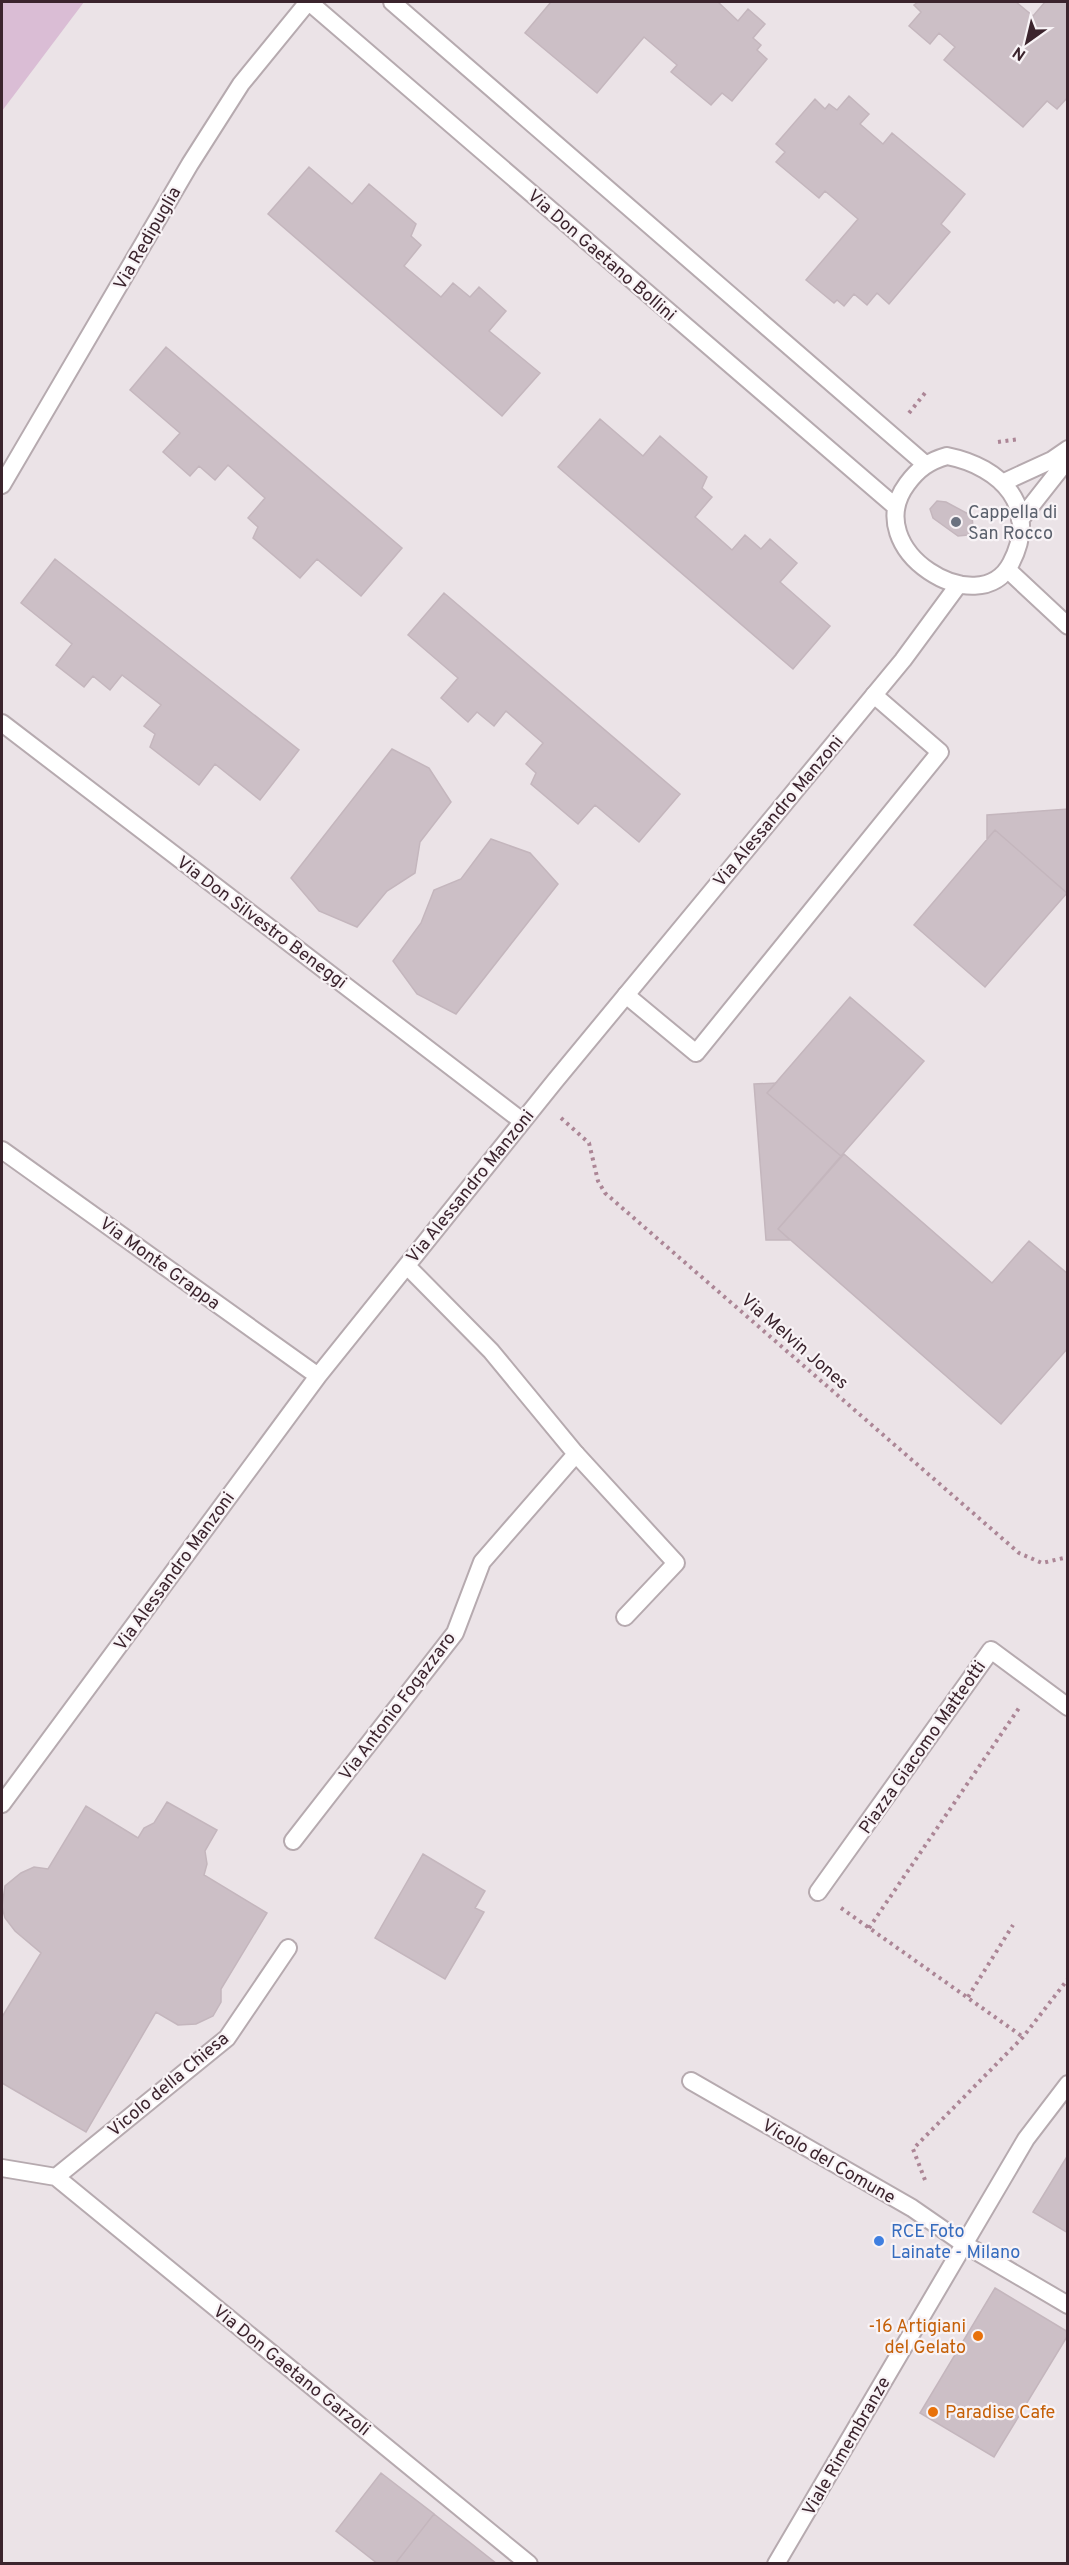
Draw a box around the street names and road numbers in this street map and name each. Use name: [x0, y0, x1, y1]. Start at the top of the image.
street label: Via Redipuglia: [110, 183, 187, 294]
street label: Via Don Gaetano Bollini: [522, 185, 680, 327]
street label: Via Alessandro Manzoni: [709, 731, 849, 892]
street label: Via Don Silvestro Beneggi: [171, 852, 351, 995]
street label: Via Alessandro Manzoni: [402, 1106, 540, 1268]
street label: Via Monte Grappa: [94, 1213, 224, 1316]
street label: Via Melvin Jones: [735, 1289, 853, 1395]
street label: Via Alessandro Manzoni: [110, 1488, 241, 1656]
street label: Via Antonio Fogazzaro: [335, 1628, 462, 1786]
street label: Piazza Giacomo Matteotti: [855, 1657, 992, 1839]
street label: Vicolo della Chiesa: [104, 2028, 234, 2142]
street label: Vicolo del Comune: [757, 2115, 899, 2210]
street label: Via Don Gaetano Garzoli: [208, 2300, 375, 2442]
street label: Viale Rimembranze: [798, 2373, 896, 2520]

